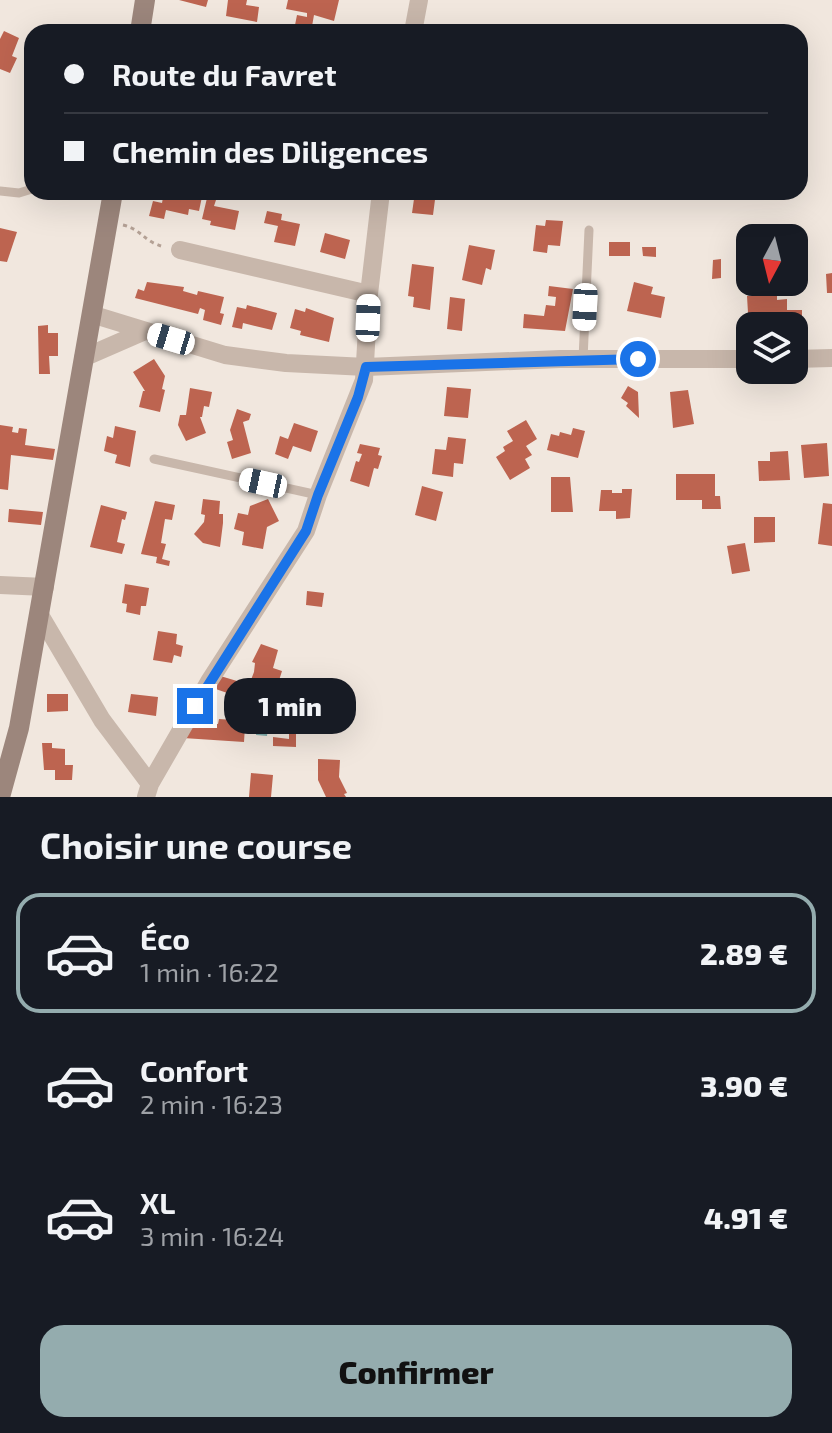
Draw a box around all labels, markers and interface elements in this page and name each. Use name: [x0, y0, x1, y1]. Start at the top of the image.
text: Route du Favret: [112, 56, 336, 92]
text: Chemin des Diligences: [112, 133, 428, 169]
north arrow: [736, 224, 808, 296]
map controls: [736, 224, 808, 384]
car: [572, 282, 598, 332]
car: [355, 294, 381, 342]
button: layers: [736, 312, 808, 384]
car: [145, 321, 197, 357]
route start: [620, 341, 656, 377]
car: [237, 466, 289, 500]
callout: 1 min: [223, 678, 355, 734]
route end: [177, 688, 213, 724]
text: 1 min: [258, 690, 322, 721]
text: Choisir une course: [40, 823, 352, 866]
icon: car: [44, 917, 116, 989]
text: Éco: [140, 920, 190, 956]
text: 2.89 €: [700, 935, 788, 971]
text: 1 min · 16:22: [140, 956, 279, 987]
icon: car: [44, 1049, 116, 1121]
text: Confort: [140, 1052, 248, 1088]
text: 3.90 €: [700, 1067, 788, 1103]
text: 2 min · 16:23: [140, 1088, 283, 1119]
icon: car: [44, 1181, 116, 1253]
text: XL: [140, 1184, 175, 1220]
text: 4.91 €: [704, 1199, 788, 1235]
text: 3 min · 16:24: [140, 1220, 284, 1251]
button: Confirmer: [40, 1325, 792, 1417]

